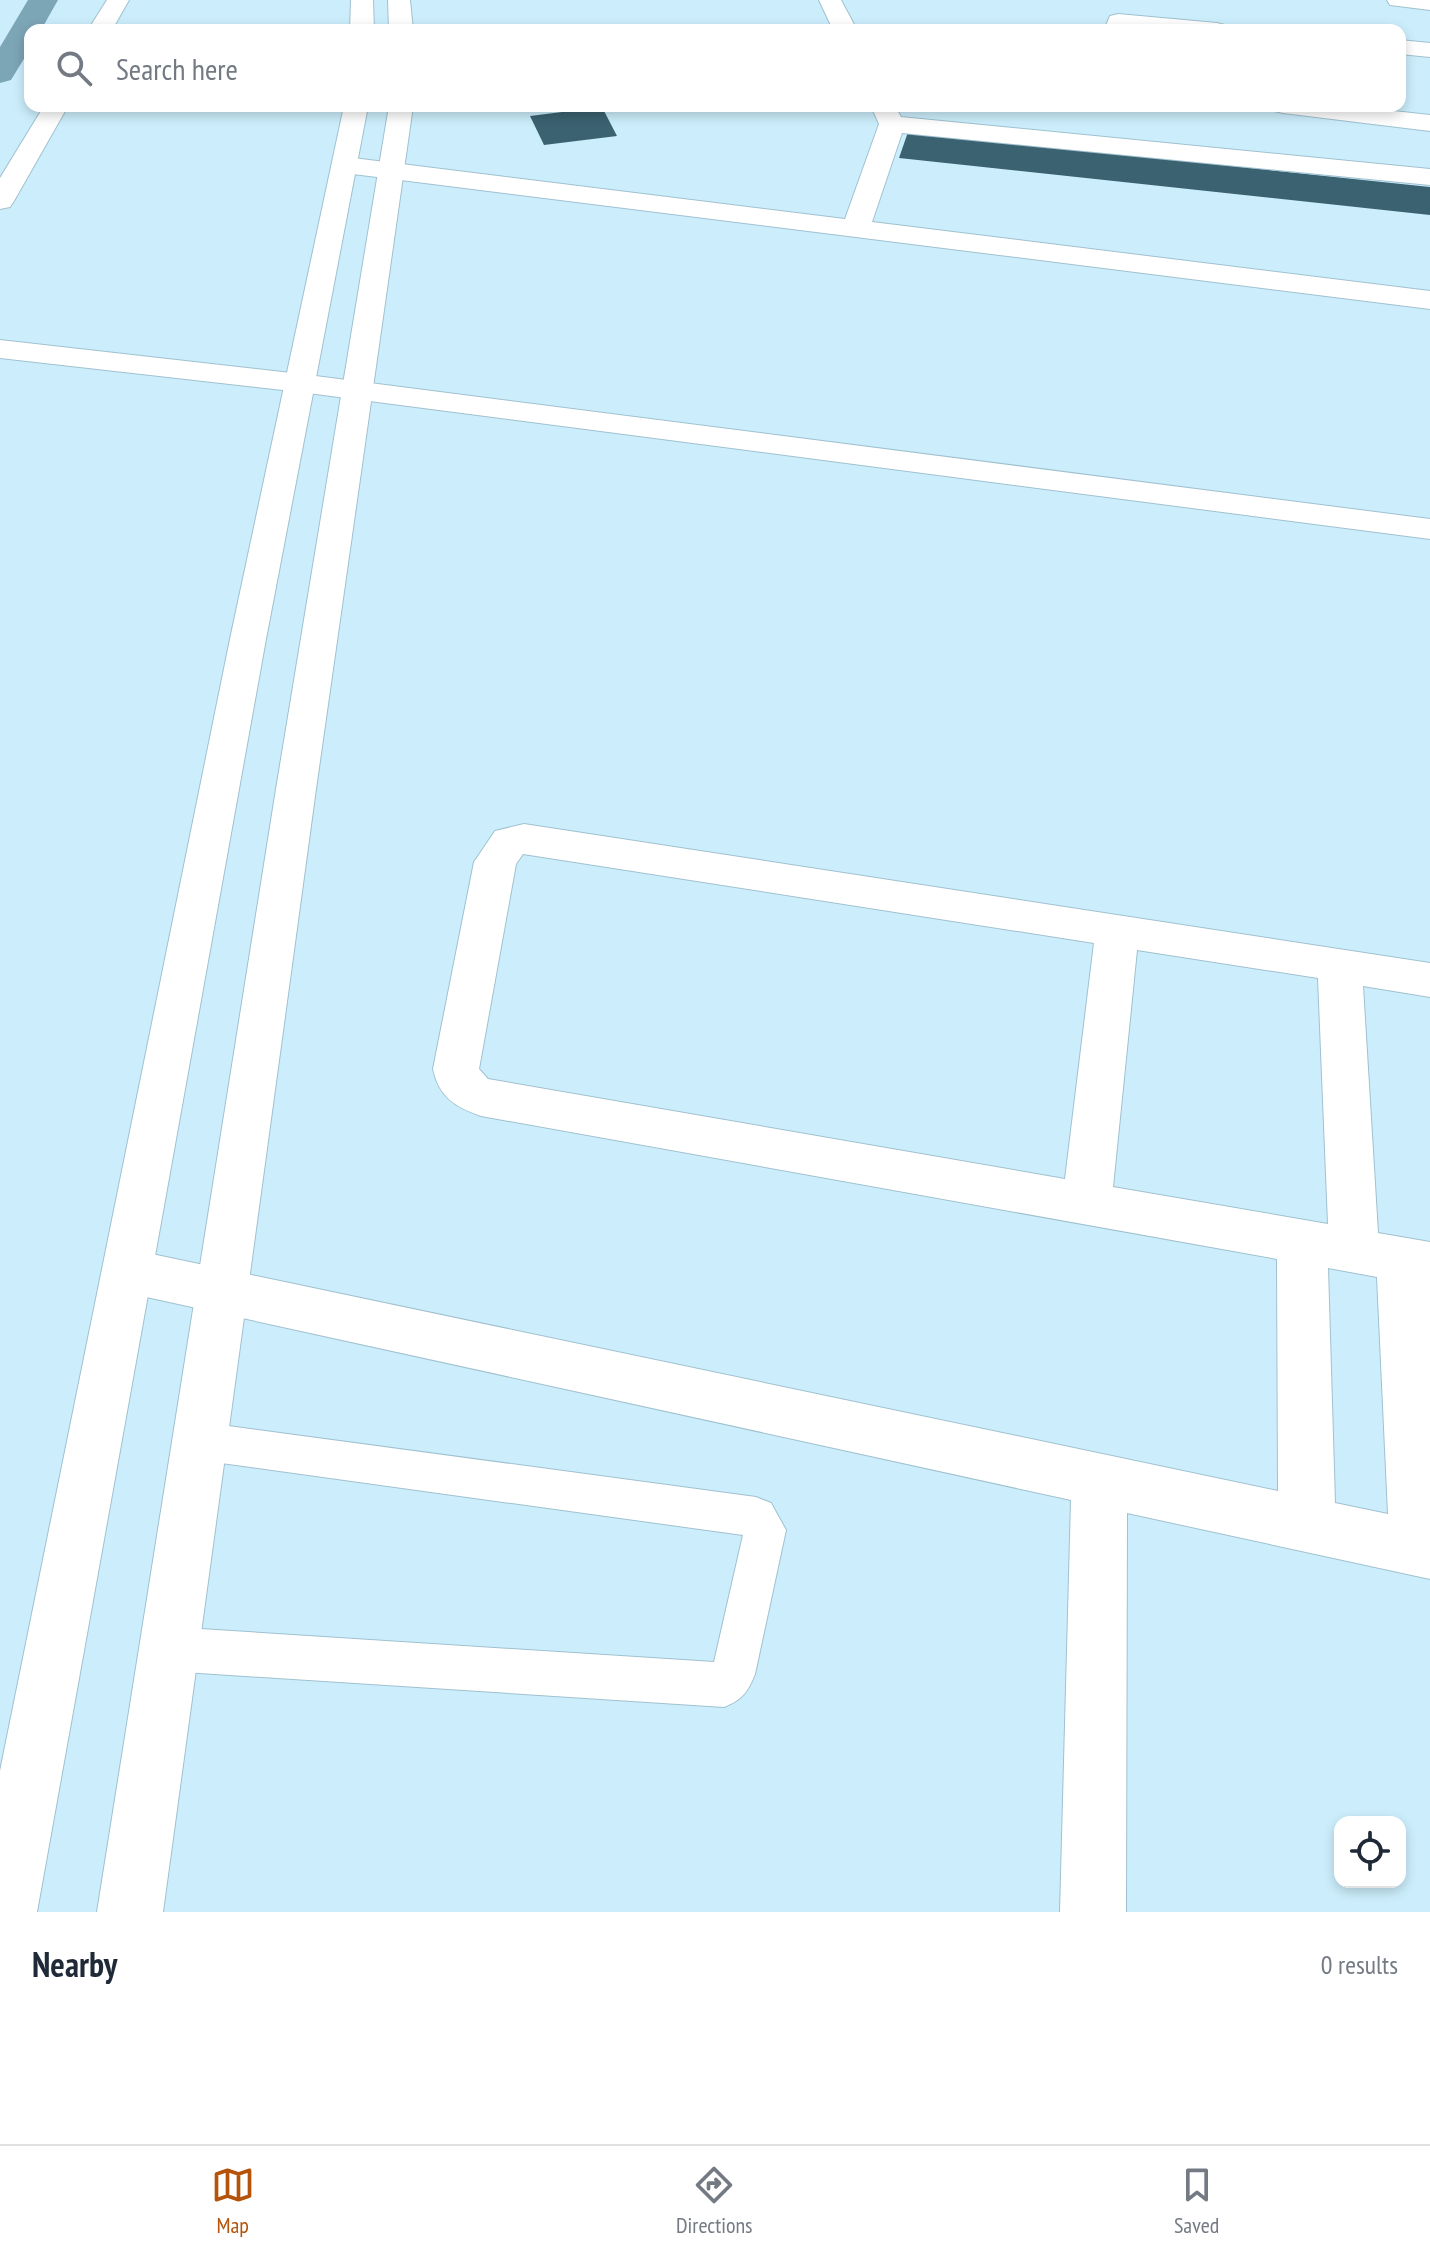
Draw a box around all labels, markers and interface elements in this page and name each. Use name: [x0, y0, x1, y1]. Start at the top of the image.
search box: [24, 24, 1406, 112]
icon: search: [52, 46, 96, 90]
text: Search here: [116, 49, 238, 88]
map controls: [1334, 1816, 1406, 1888]
button: locate: [1334, 1816, 1406, 1888]
text: Nearby: [32, 1942, 117, 1986]
text: 0 results: [1321, 1948, 1398, 1981]
tab: Map: [211, 2163, 255, 2239]
tab: Directions: [676, 2163, 753, 2239]
tab: Saved: [1174, 2163, 1219, 2239]

